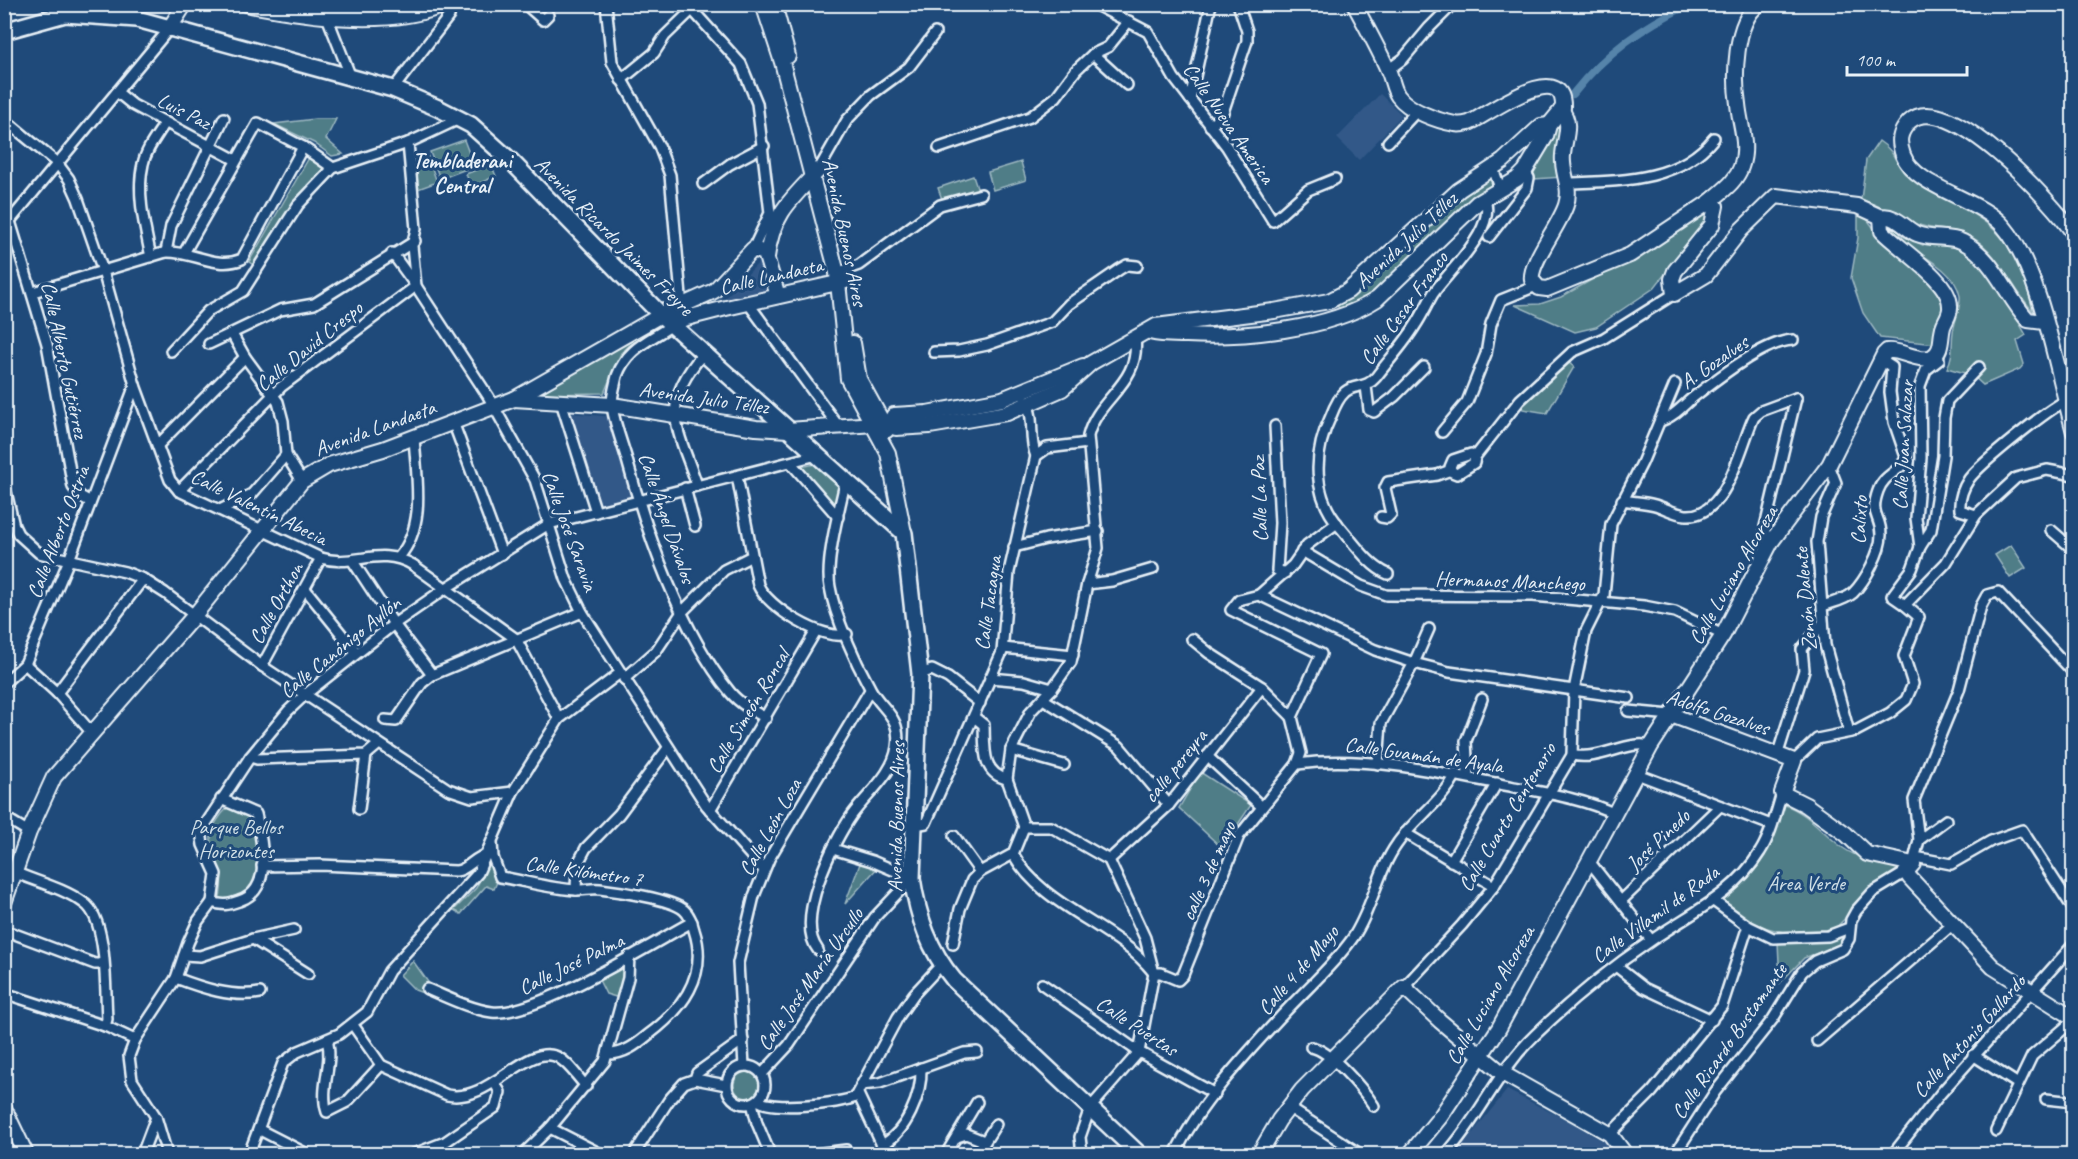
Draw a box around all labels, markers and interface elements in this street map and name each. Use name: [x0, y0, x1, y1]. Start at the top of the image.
scale bar: [1847, 39, 1967, 77]
text: 100 m: [1856, 49, 1897, 71]
street label: Calle Nueva America: [1178, 57, 1281, 190]
street label: Luis Paz: [153, 87, 217, 136]
district label: Tembladerani Central: [412, 147, 514, 200]
street label: Avenida Ricardo Jaimes Freyre: [529, 151, 700, 322]
street label: Avenida Buenos Aires: [817, 156, 874, 310]
street label: Avenida Julio Téllez: [1349, 185, 1464, 294]
street label: Calle Cesar Franco: [1354, 245, 1455, 370]
street label: Calle Landaeta: [717, 251, 827, 300]
street label: Calle Alberto Gutiérrez: [36, 279, 95, 442]
street label: Calle David Crespo: [250, 294, 369, 397]
street label: A. Gozalves: [1675, 328, 1754, 395]
street label: Avenida Julio Téllez: [638, 376, 772, 420]
street label: Calle Juan Salazar: [1887, 378, 1919, 510]
street label: Avenida Landaeta: [311, 393, 441, 462]
street label: Calle Ángel Dávalos: [633, 449, 702, 588]
street label: Calle La Paz: [1244, 453, 1273, 542]
street label: Calle Alberto Ostria: [21, 460, 96, 602]
street label: Calle Valentín Abecia: [187, 463, 333, 552]
street label: Calle José Saravia: [536, 467, 604, 596]
street label: Calixto: [1845, 494, 1873, 545]
street label: Calle Luciano Alcoreza: [1683, 499, 1784, 649]
street label: Zenón Dalente: [1787, 545, 1822, 652]
street label: Calle Tacagua: [969, 552, 1008, 652]
street label: Calle Orthon: [243, 556, 310, 648]
street label: Hermanos Manchego: [1435, 565, 1587, 597]
street label: Calle Canónigo Ayllón: [274, 590, 406, 704]
street label: Calle Simeón Roncal: [701, 641, 797, 778]
street label: Adolfo Gozalves: [1663, 683, 1774, 741]
street label: calle pereyra: [1137, 722, 1214, 808]
street label: Calle Guamán de Ayala: [1343, 731, 1507, 779]
street label: Calle Cuarto Centenario: [1452, 737, 1562, 896]
street label: Avenida Buenos Aires: [882, 740, 910, 892]
street label: Calle León Loza: [733, 772, 808, 880]
street label: José Pinedo: [1620, 802, 1696, 877]
park label: Parque Bellos Horizontes: [190, 814, 284, 864]
street label: calle 3 de mayo: [1175, 816, 1242, 925]
street label: Calle Kilómetro 7: [524, 850, 646, 892]
street label: Calle Villamil de Rada: [1586, 858, 1725, 969]
park label: Área Verde: [1767, 870, 1847, 896]
street label: Calle José María Urcullo: [751, 901, 870, 1056]
street label: Calle 4 de Mayo: [1252, 918, 1345, 1020]
street label: Calle Luciano Alcoreza: [1440, 919, 1541, 1069]
street label: Calle José Palma: [514, 927, 629, 1001]
street label: Calle Ricardo Bustamante: [1666, 957, 1793, 1124]
street label: Calle Antonio Gallardo: [1907, 967, 2033, 1103]
street label: Calle Puertas: [1091, 990, 1184, 1063]

